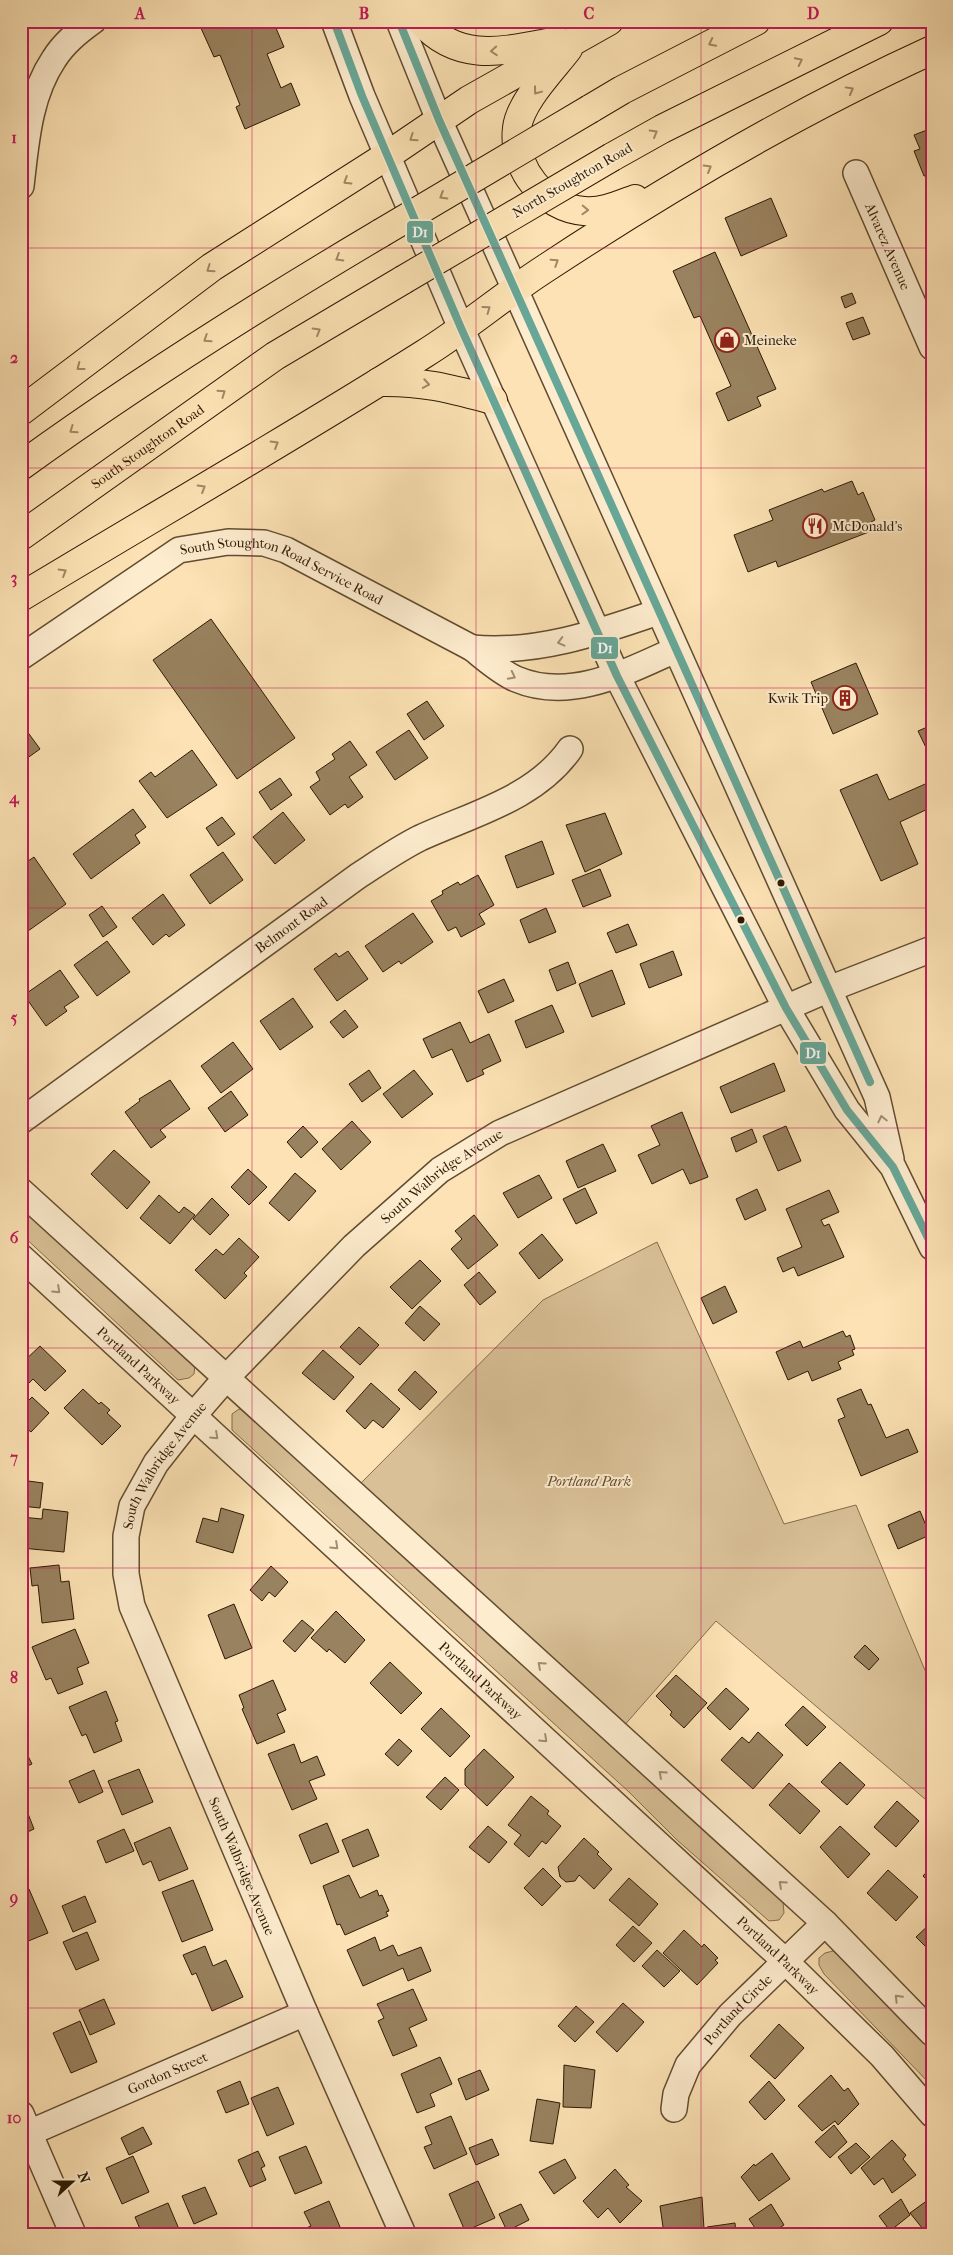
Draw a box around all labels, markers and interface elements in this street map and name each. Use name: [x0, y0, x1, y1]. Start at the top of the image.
text: A: [134, 4, 146, 23]
text: B: [359, 4, 369, 23]
text: C: [584, 4, 595, 23]
text: D: [807, 4, 819, 23]
one-way arrow: [709, 37, 718, 47]
one-way arrow: [490, 46, 498, 57]
one-way arrow: [794, 56, 803, 67]
one-way arrow: [534, 85, 542, 94]
one-way arrow: [845, 86, 854, 96]
text: 1: [11, 128, 17, 147]
one-way arrow: [649, 130, 658, 140]
one-way arrow: [410, 131, 419, 141]
street label: North Stoughton Road: [509, 139, 636, 222]
one-way arrow: [702, 164, 711, 174]
one-way arrow: [343, 175, 352, 184]
one-way arrow: [439, 190, 448, 200]
street label: Alvarez Avenue: [861, 199, 914, 293]
one-way arrow: [581, 205, 589, 216]
line badge: D1: [406, 220, 434, 244]
text: D1: [412, 224, 428, 241]
one-way arrow: [336, 251, 345, 261]
one-way arrow: [549, 259, 558, 269]
one-way arrow: [206, 263, 216, 272]
one-way arrow: [481, 306, 490, 314]
shop icon: Meineke: [714, 327, 740, 353]
one-way arrow: [311, 328, 320, 338]
place label: Meineke: [744, 332, 797, 349]
one-way arrow: [204, 333, 213, 342]
text: 2: [10, 348, 18, 367]
one-way arrow: [77, 361, 86, 369]
one-way arrow: [421, 378, 430, 388]
one-way arrow: [217, 390, 226, 400]
street label: South Stoughton Road: [88, 401, 208, 493]
one-way arrow: [69, 424, 78, 433]
one-way arrow: [270, 440, 279, 450]
one-way arrow: [197, 484, 206, 494]
restaurant icon: McDonald's: [802, 513, 828, 539]
place label: McDonald's: [832, 518, 903, 535]
street label: South Stoughton Road Service Road: [179, 534, 386, 609]
text: 3: [11, 568, 17, 588]
one-way arrow: [58, 568, 67, 578]
one-way arrow: [556, 636, 565, 647]
line badge: D1: [590, 636, 619, 660]
text: D1: [597, 640, 613, 657]
one-way arrow: [506, 670, 515, 680]
building icon: Kwik Trip: [832, 685, 858, 711]
place label: Kwik Trip: [768, 690, 828, 707]
text: 4: [8, 788, 20, 808]
unlabelled marker: [776, 878, 786, 888]
street label: Belmont Road: [252, 893, 331, 957]
unlabelled marker: [736, 915, 746, 925]
text: 5: [11, 1008, 18, 1027]
line badge: D1: [799, 1041, 827, 1065]
text: D1: [805, 1045, 821, 1062]
one-way arrow: [877, 1115, 888, 1124]
street label: South Walbridge Avenue: [377, 1125, 506, 1227]
text: 6: [10, 1228, 19, 1247]
one-way arrow: [51, 1284, 60, 1293]
street label: Portland Parkway: [93, 1323, 184, 1409]
street label: South Walbridge Avenue: [120, 1399, 210, 1531]
one-way arrow: [210, 1430, 219, 1439]
text: 7: [9, 1448, 18, 1467]
park label: Portland Park: [546, 1473, 631, 1490]
one-way arrow: [329, 1540, 338, 1549]
street label: Portland Parkway: [435, 1638, 526, 1724]
one-way arrow: [538, 1662, 547, 1671]
text: 8: [10, 1668, 18, 1687]
one-way arrow: [539, 1733, 548, 1742]
one-way arrow: [658, 1771, 667, 1780]
street label: South Walbridge Avenue: [205, 1795, 278, 1938]
one-way arrow: [778, 1881, 787, 1890]
text: 9: [9, 1888, 18, 1908]
street label: Portland Parkway: [733, 1913, 823, 1999]
street label: Portland Circle: [700, 1971, 776, 2049]
one-way arrow: [895, 1994, 904, 2003]
street label: Gordon Street: [125, 2048, 210, 2098]
text: 10: [7, 2108, 21, 2127]
north arrow: [48, 2158, 98, 2208]
text: N: [74, 2170, 94, 2186]

